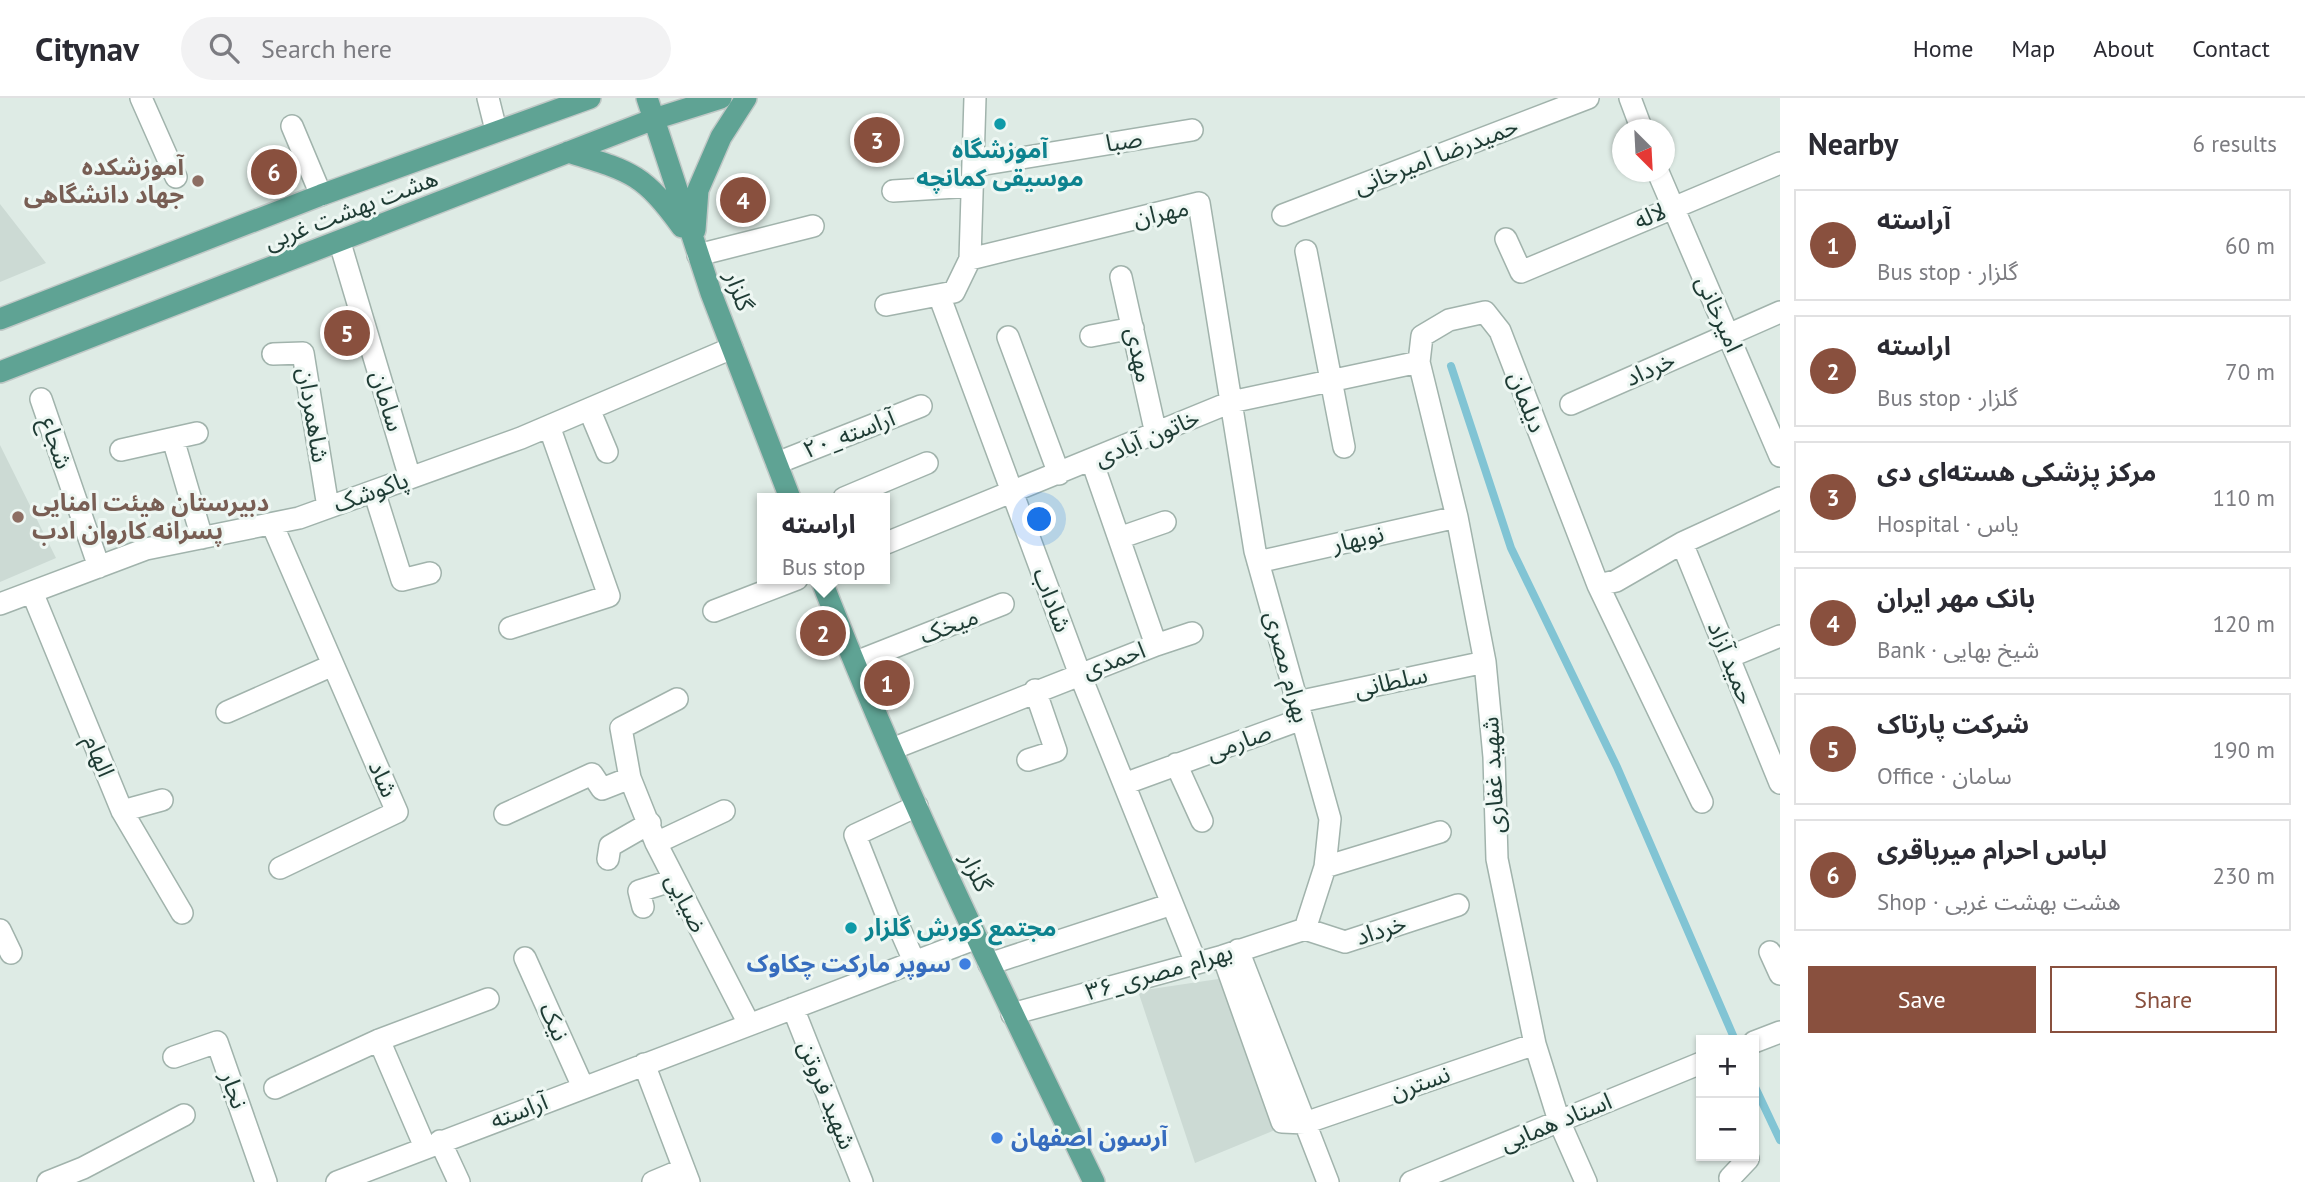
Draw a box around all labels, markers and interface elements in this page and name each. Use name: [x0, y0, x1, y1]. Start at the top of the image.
search box: [181, 17, 671, 80]
text: Citynav: [35, 27, 139, 70]
icon: search: [205, 29, 243, 67]
text: Search here: [261, 32, 392, 65]
text: Home: [1913, 33, 1973, 64]
text: Map: [2011, 33, 2055, 64]
text: About: [2093, 33, 2154, 64]
text: Contact: [2192, 33, 2270, 64]
street label: حمیدرضا امیرخانی: [1349, 110, 1523, 201]
pin: 3: [854, 114, 900, 166]
marker: آموزشگاه موسیقی کمانچه: [992, 116, 1008, 132]
north arrow: [1612, 119, 1675, 182]
street label: صبا: [1103, 122, 1145, 159]
text: Nearby: [1808, 124, 1898, 163]
text: 6 results: [2193, 129, 2277, 158]
place label: آموزشگاه موسیقی کمانچه: [916, 134, 1084, 194]
pin: 6: [251, 146, 297, 198]
place label: آموزشکده جهاد دانشگاهی: [24, 151, 185, 210]
street label: هشت بهشت غربی: [260, 162, 442, 257]
marker: آموزشکده جهاد دانشگاهی: [190, 173, 206, 189]
pin: 4: [720, 174, 766, 226]
street label: مهران: [1130, 192, 1191, 233]
street label: لاله: [1629, 195, 1671, 236]
text: آراسته: [1877, 203, 1951, 236]
text: 1: [1826, 231, 1840, 260]
text: 60 m: [2225, 231, 2275, 260]
text: Bus stop · گلزار: [1877, 257, 2018, 286]
street label: گلزار: [718, 266, 761, 316]
street label: امیرخانی: [1689, 270, 1750, 357]
pin: 5: [324, 307, 370, 359]
street label: مهدی: [1119, 324, 1160, 385]
text: اراسته: [1877, 329, 1951, 362]
street label: خرداد: [1620, 344, 1680, 393]
text: 2: [1826, 357, 1840, 386]
text: 70 m: [2225, 357, 2275, 386]
street label: شاهمردان: [291, 365, 336, 465]
street label: سامان: [364, 367, 411, 435]
street label: دیلمان: [1502, 367, 1553, 437]
text: Bus stop · گلزار: [1877, 383, 2018, 412]
street label: ۲۰_آراسته: [798, 401, 900, 465]
street label: خاتون آبادی: [1090, 402, 1204, 474]
street label: شجاع: [31, 413, 80, 474]
text: مرکز پزشکی هسته‌ای دی: [1877, 455, 2156, 488]
street label: پاکوشک: [329, 464, 413, 520]
text: 3: [1826, 483, 1840, 512]
text: 110 m: [2213, 483, 2275, 512]
place label: دبیرستان هیئت امنایی پسرانه کاروان ادب: [32, 487, 269, 547]
popup: [757, 493, 890, 584]
your location: [1022, 502, 1056, 536]
text: اراسته: [782, 507, 856, 540]
marker: دبیرستان هیئت امنایی پسرانه کاروان ادب: [10, 509, 26, 525]
text: Hospital · یاس: [1877, 509, 2019, 538]
street label: نوبهار: [1328, 518, 1387, 560]
text: Bus stop: [782, 552, 865, 581]
street label: شاداب: [1026, 563, 1079, 637]
text: بانک مهر ایران: [1877, 581, 2035, 614]
street label: میخک: [915, 600, 982, 651]
pin: 2: [800, 607, 846, 659]
street label: بهرام مصری: [1255, 608, 1317, 727]
text: 4: [1826, 609, 1840, 638]
text: 120 m: [2213, 609, 2275, 638]
street label: حمید آزاد: [1701, 617, 1762, 709]
street label: احمدی: [1078, 634, 1150, 685]
text: Bank · شیخ بهایی: [1877, 635, 2039, 664]
pin: 1: [864, 657, 910, 709]
street label: سلطانی: [1351, 659, 1430, 704]
text: شرکت پارتاک: [1877, 707, 2029, 740]
street label: صارمی: [1202, 716, 1276, 768]
street label: شهید غفاری: [1474, 716, 1511, 834]
street label: الهام: [74, 730, 122, 783]
text: 5: [1826, 735, 1840, 764]
text: 190 m: [2213, 735, 2275, 764]
street label: شاد: [362, 755, 405, 802]
text: Office · سامان: [1877, 761, 2012, 790]
text: لباس احرام میرباقری: [1877, 833, 2107, 866]
street label: گلزار: [953, 846, 1000, 898]
text: 6: [1826, 861, 1840, 890]
text: 230 m: [2213, 861, 2275, 890]
street label: ضیایی: [658, 868, 714, 938]
text: Shop · هشت بهشت غربی: [1877, 887, 2121, 916]
street label: خرداد: [1352, 907, 1410, 952]
place label: مجتمع کورش گلزار: [864, 912, 1056, 946]
marker: مجتمع کورش گلزار: [843, 920, 859, 936]
street label: ۳۶_بهرام مصری: [1082, 936, 1237, 1010]
place label: سوپر مارکت چکاوک: [747, 948, 951, 980]
marker: سوپر مارکت چکاوک: [957, 956, 973, 972]
button: Save: [1808, 966, 2036, 1033]
button: Share: [2050, 966, 2277, 1033]
street label: نیک: [532, 998, 577, 1046]
map controls: [1696, 1035, 1759, 1161]
button: +: [1696, 1035, 1759, 1098]
street label: شهید فروتن: [792, 1036, 863, 1154]
street label: نسترن: [1386, 1058, 1454, 1107]
street label: نجار: [213, 1066, 255, 1113]
street label: آراسته: [486, 1085, 553, 1136]
street label: استاد همایی: [1495, 1085, 1616, 1158]
button: −: [1696, 1098, 1759, 1161]
place label: آرسون اصفهان: [1011, 1122, 1169, 1153]
marker: آرسون اصفهان: [989, 1130, 1005, 1146]

